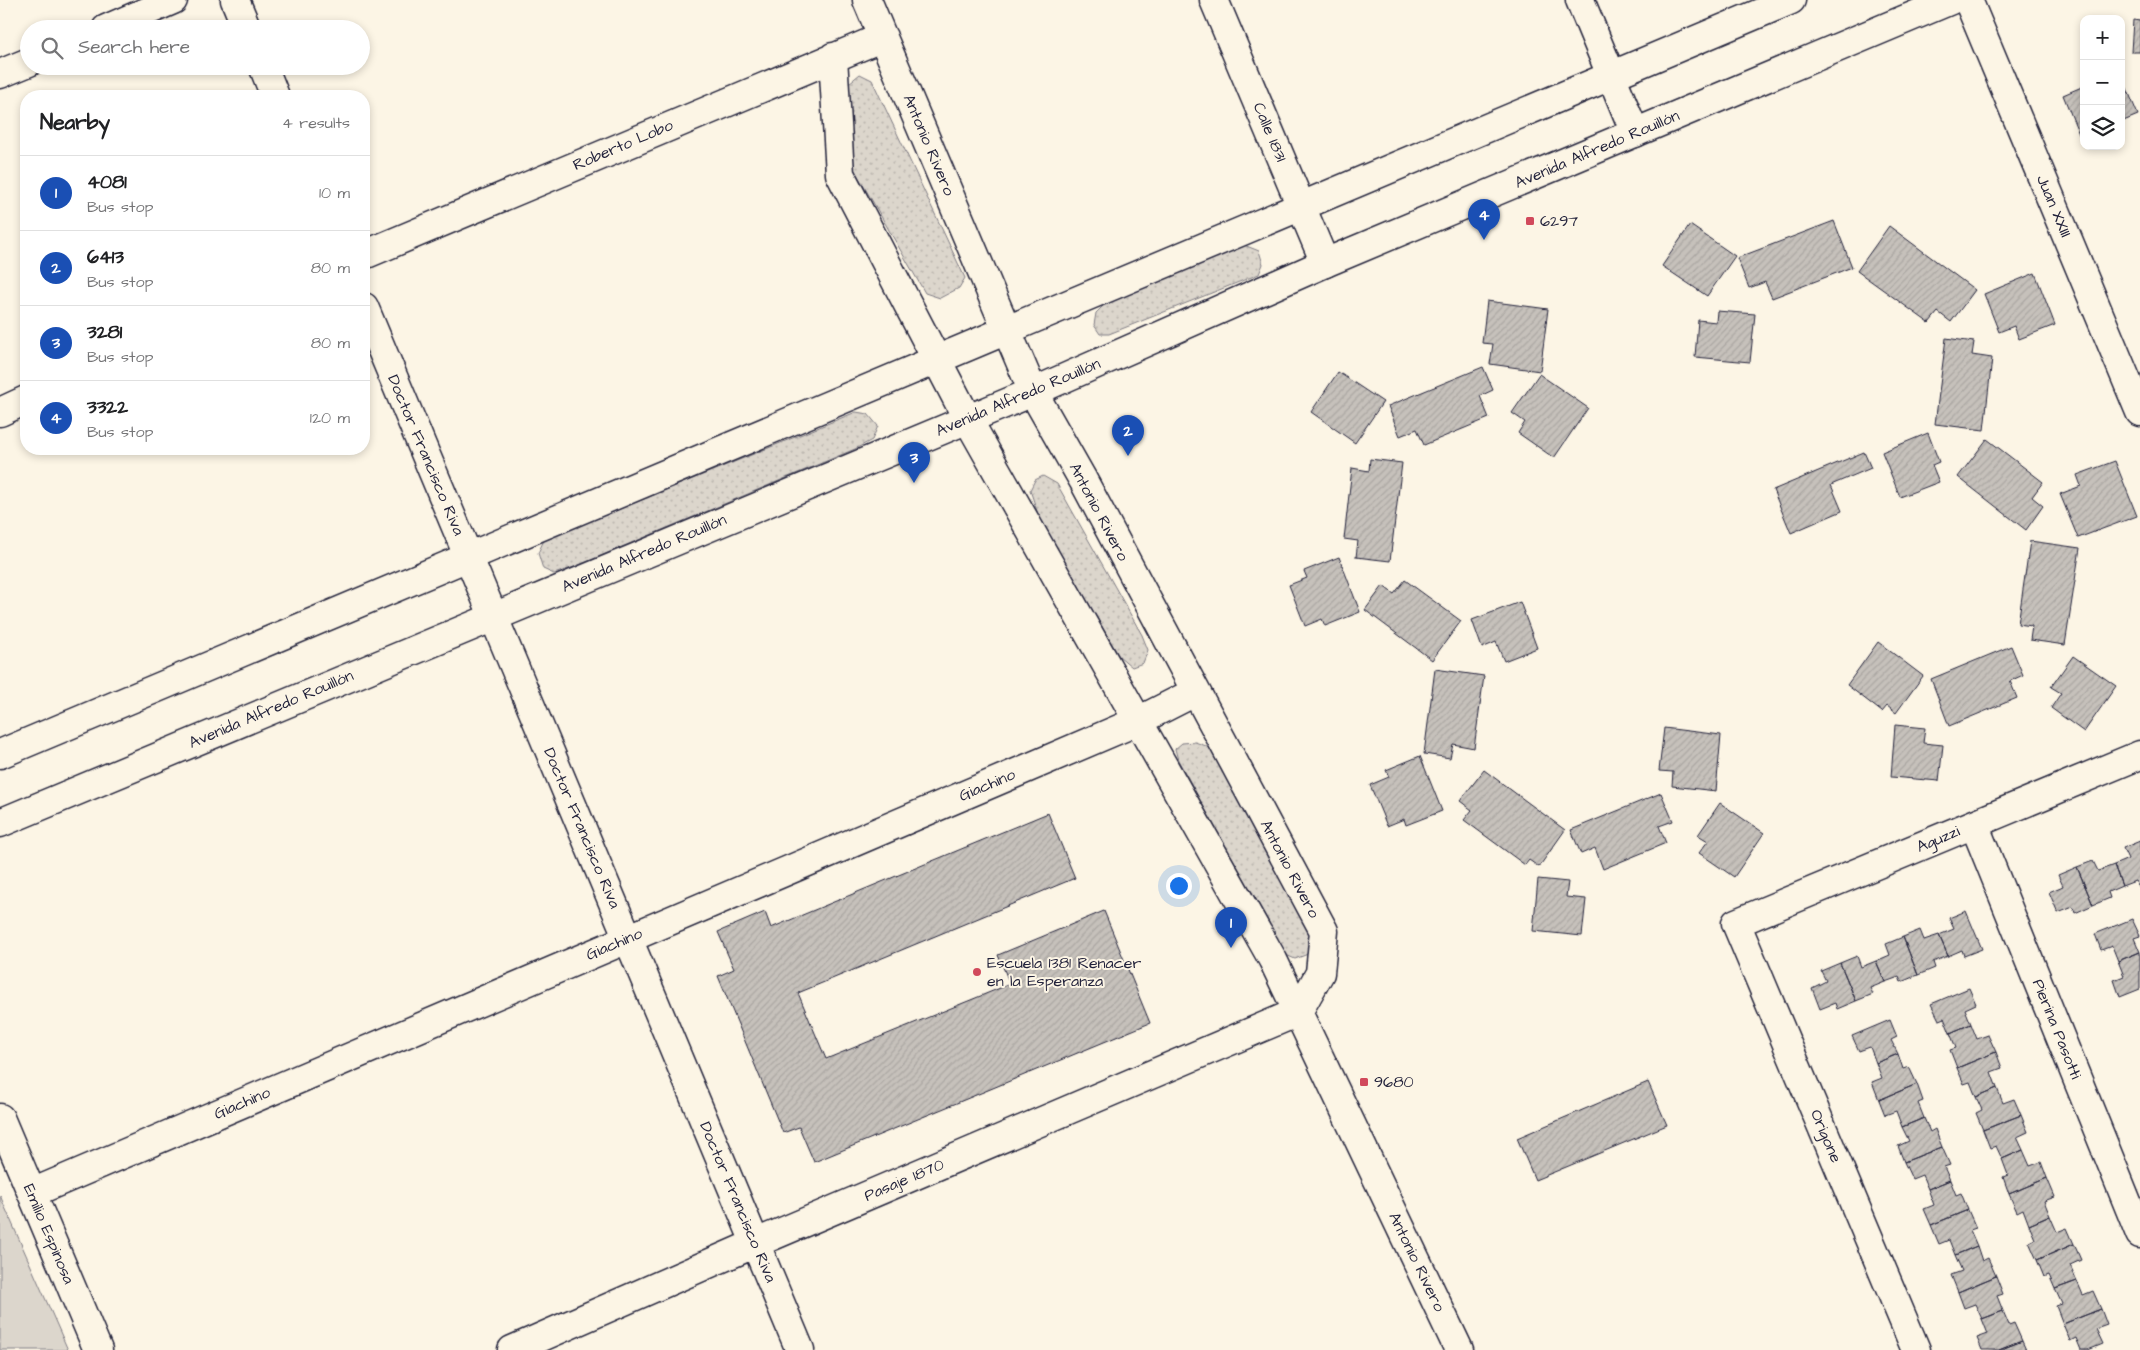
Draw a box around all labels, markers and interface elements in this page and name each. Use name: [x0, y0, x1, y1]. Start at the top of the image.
map controls: [2080, 15, 2125, 150]
button: +: [2080, 15, 2125, 60]
search box: [20, 20, 370, 75]
icon: search: [38, 34, 66, 62]
text: Search here: [78, 34, 190, 61]
button: −: [2080, 60, 2125, 105]
street label: Antonio Rivero: [898, 91, 960, 199]
street label: Calle 1831: [1248, 99, 1292, 165]
street label: Avenida Alfredo Rouillón: [1511, 104, 1683, 194]
button: layers: [2080, 105, 2125, 150]
text: Nearby: [40, 108, 110, 137]
text: 4 results: [282, 112, 350, 134]
street label: Roberto Lobo: [570, 114, 676, 176]
text: 4081: [87, 169, 127, 196]
street label: Juan XXIII: [2031, 172, 2077, 240]
text: 1: [55, 182, 57, 204]
text: 10 m: [319, 182, 350, 204]
text: Bus stop: [87, 196, 153, 218]
pin: 4: [1468, 199, 1500, 240]
place label: 6297: [1540, 210, 1578, 232]
marker: 6297: [1524, 215, 1536, 227]
text: 6413: [87, 244, 124, 271]
text: 2: [51, 257, 61, 279]
text: 80 m: [311, 257, 350, 279]
text: Bus stop: [87, 271, 153, 293]
text: 3281: [87, 319, 122, 346]
text: 3: [52, 332, 60, 354]
text: 80 m: [311, 332, 350, 354]
text: Bus stop: [87, 346, 153, 368]
street label: Avenida Alfredo Rouillón: [932, 352, 1104, 442]
street label: Doctor Francisco Riva: [382, 371, 470, 539]
text: 3322: [87, 394, 128, 421]
text: 4: [51, 407, 61, 429]
text: 120 m: [310, 407, 350, 429]
pin: 2: [1112, 415, 1144, 456]
text: Bus stop: [87, 421, 153, 443]
pin: 3: [898, 442, 930, 483]
street label: Antonio Rivero: [1064, 459, 1134, 565]
street label: Avenida Alfredo Rouillón: [558, 508, 730, 598]
street label: Avenida Alfredo Rouillón: [185, 664, 357, 754]
street label: Doctor Francisco Riva: [538, 744, 626, 912]
street label: Giachino: [955, 763, 1019, 807]
street label: Antonio Rivero: [1255, 816, 1325, 922]
street label: Aguzzi: [1913, 820, 1964, 859]
your location: [1166, 873, 1192, 899]
pin: 1: [1215, 907, 1247, 948]
street label: Giachino: [582, 922, 646, 966]
place label: Escuela 1381 Renacer en la Esperanza: [987, 952, 1141, 992]
marker: Escuela 1381 Renacer en la Esperanza: [971, 966, 983, 978]
street label: Pierina Pasotti: [2027, 976, 2087, 1083]
place label: 9680: [1374, 1071, 1414, 1093]
marker: 9680: [1358, 1076, 1370, 1088]
street label: Giachino: [210, 1081, 274, 1125]
street label: Origone: [1804, 1106, 1847, 1167]
street label: Doctor Francisco Riva: [694, 1118, 782, 1286]
street label: Pasaje 1870: [861, 1153, 947, 1207]
street label: Emilio Espinosa: [18, 1181, 80, 1287]
street label: Antonio Rivero: [1383, 1209, 1451, 1315]

